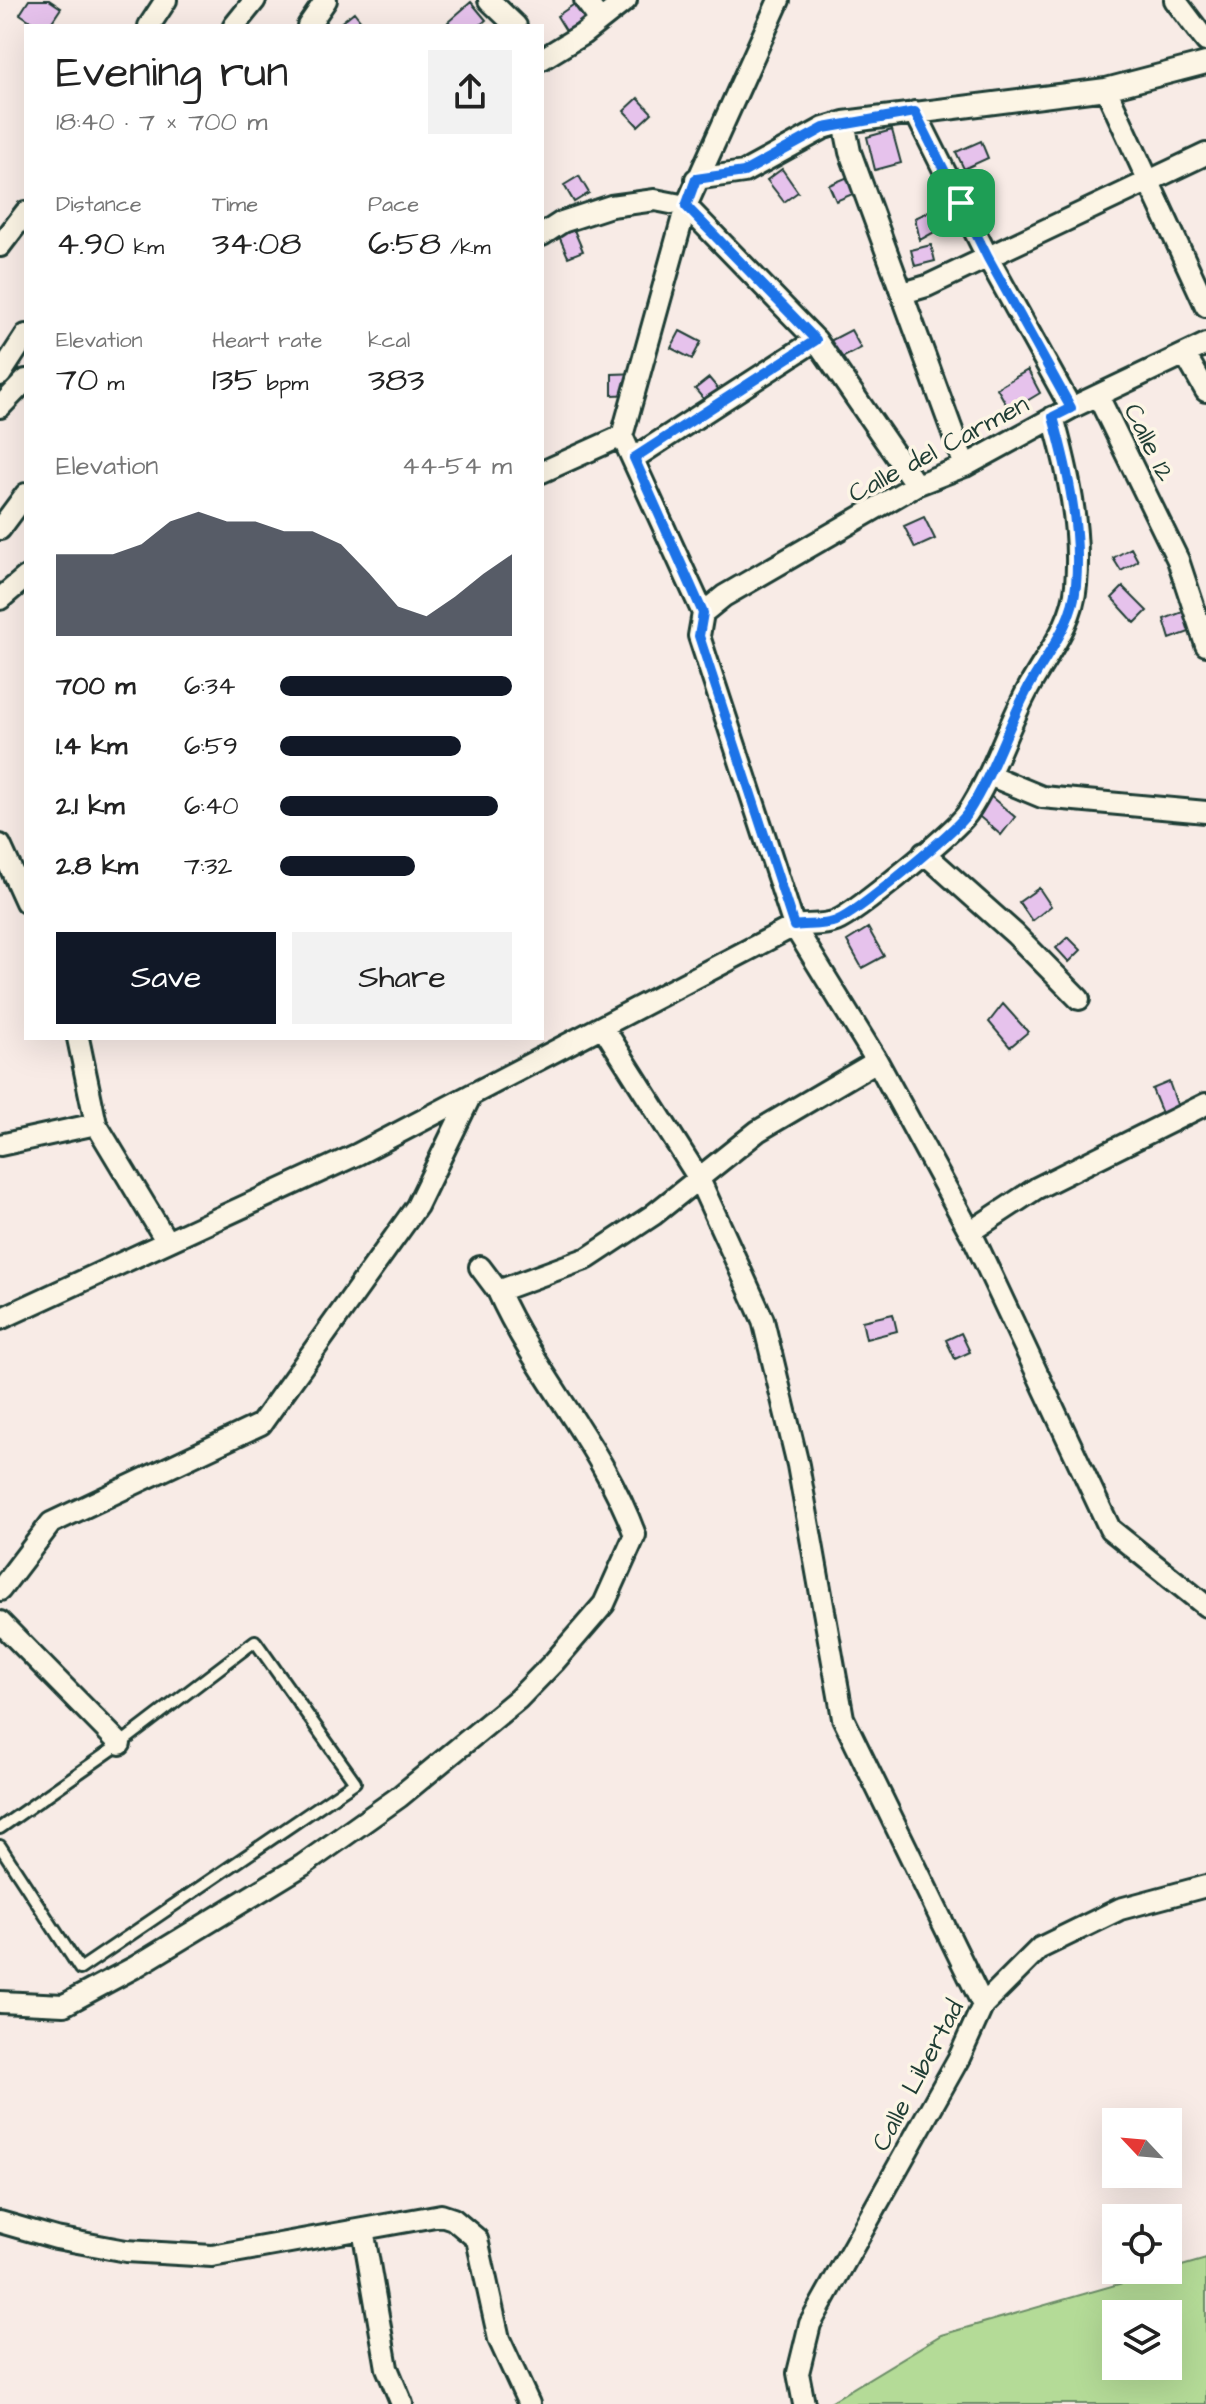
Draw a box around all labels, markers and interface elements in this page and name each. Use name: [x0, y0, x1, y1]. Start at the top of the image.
text: Evening run: [56, 43, 288, 104]
button: share: [428, 50, 512, 134]
text: 18:40 · 7 × 700 m: [56, 104, 268, 140]
pin: [927, 169, 995, 237]
icon: arrive: [939, 181, 983, 225]
text: Distance: [56, 189, 142, 220]
text: Time: [212, 189, 258, 220]
text: Pace: [368, 189, 419, 220]
text: 4.90: [56, 220, 125, 268]
text: 34:08: [212, 220, 302, 268]
text: 6:58: [368, 220, 441, 268]
text: km: [125, 232, 164, 263]
text: /km: [441, 232, 491, 263]
text: Elevation: [56, 325, 143, 356]
text: Heart rate: [212, 325, 322, 356]
text: kcal: [368, 325, 410, 356]
text: 70: [56, 356, 98, 404]
text: 135: [212, 356, 258, 404]
text: 383: [368, 356, 425, 404]
text: m: [98, 368, 124, 399]
text: bpm: [258, 368, 308, 399]
street label: Calle del Carmen: [842, 386, 1035, 512]
street label: Calle 12: [1115, 397, 1183, 488]
text: Elevation: [56, 448, 158, 484]
text: 44–54 m: [402, 448, 512, 484]
text: 700 m: [56, 668, 135, 704]
text: 6:34: [184, 668, 236, 704]
text: 1.4 km: [56, 728, 127, 764]
text: 6:59: [184, 728, 238, 764]
text: 2.1 km: [56, 788, 124, 824]
text: 6:40: [184, 788, 239, 824]
text: 2.8 km: [56, 848, 138, 884]
text: 7:32: [184, 848, 232, 884]
button: Save: [56, 932, 276, 1024]
button: Share: [292, 932, 512, 1024]
street label: Calle Libertad: [863, 1994, 973, 2157]
north arrow: [1102, 2108, 1182, 2188]
map controls: [1102, 2108, 1182, 2380]
button: locate: [1102, 2204, 1182, 2284]
button: layers: [1102, 2300, 1182, 2380]

